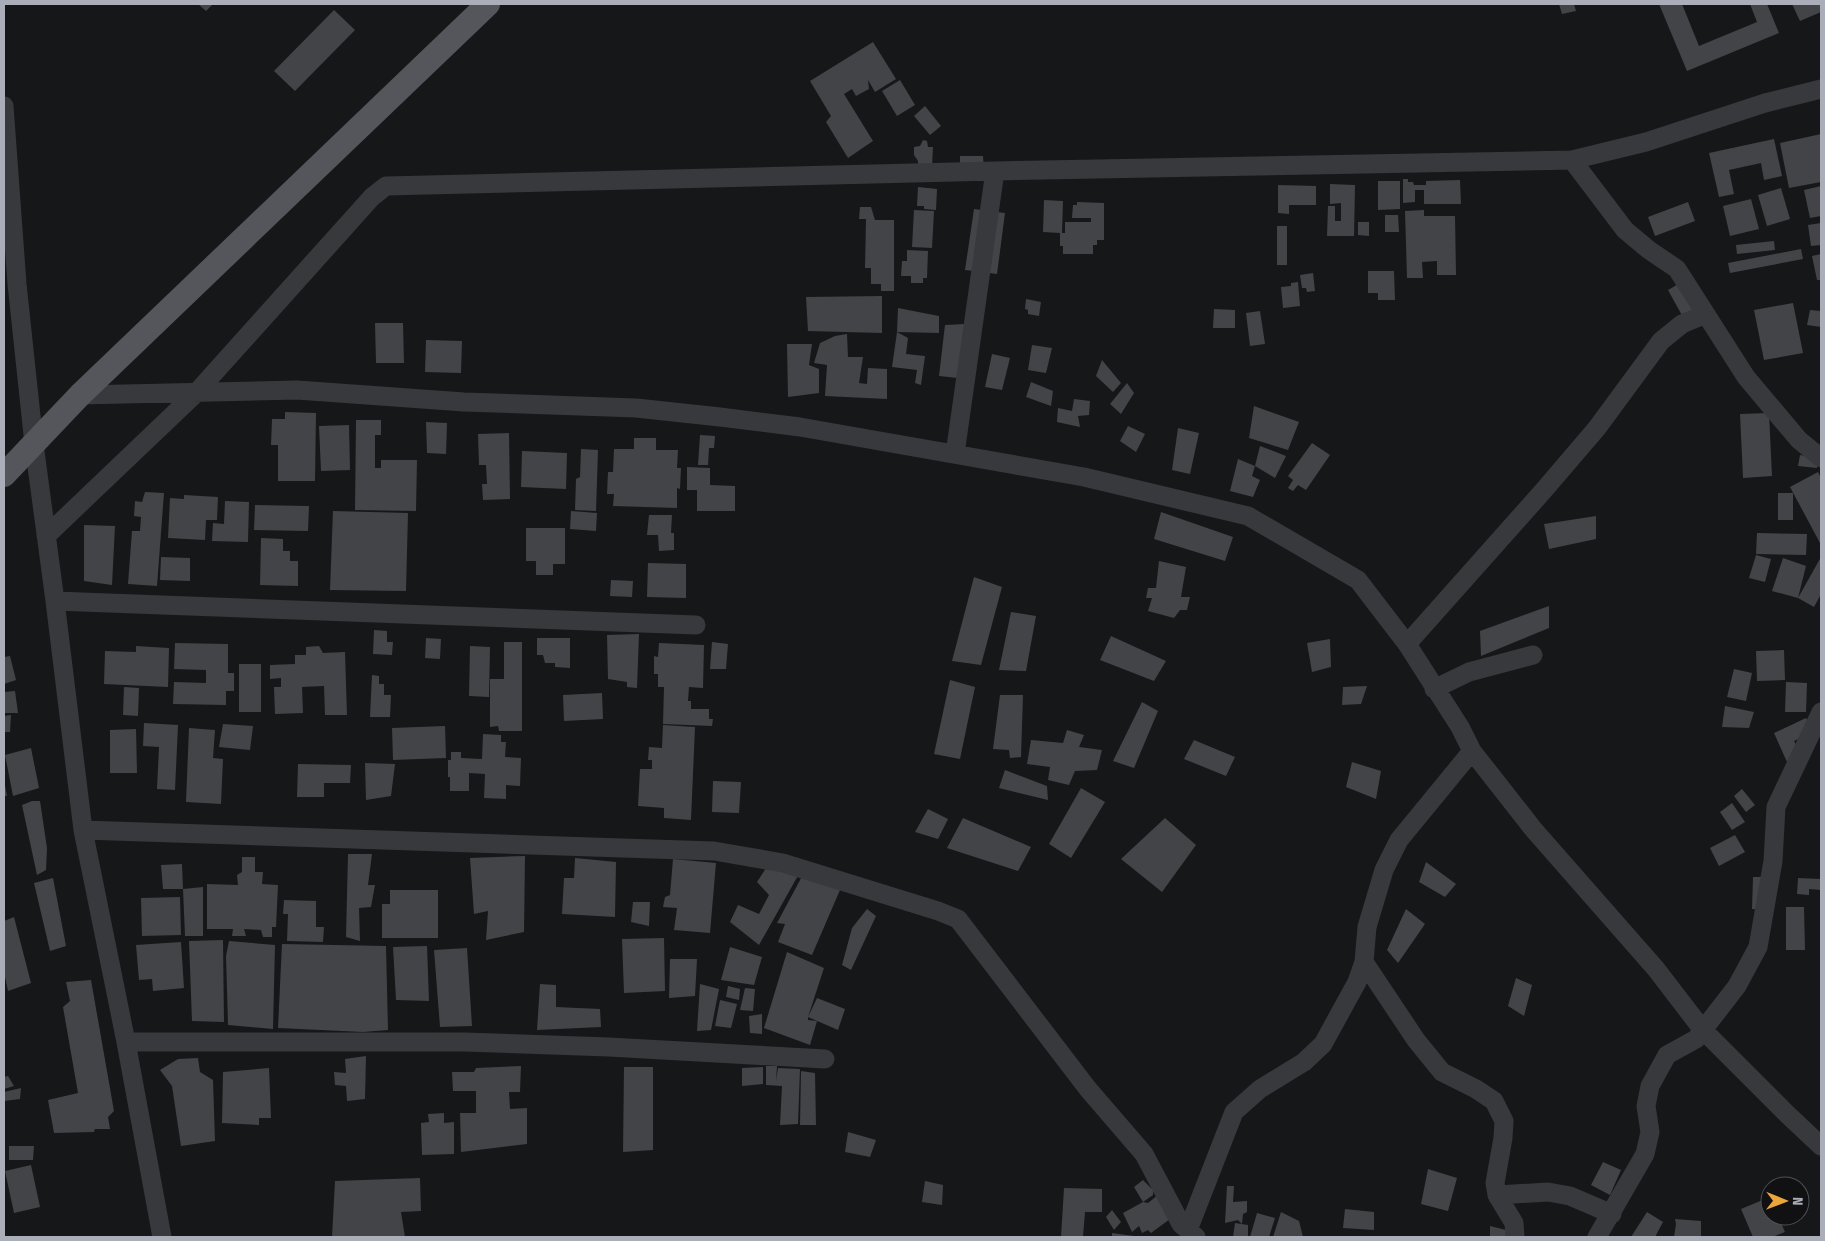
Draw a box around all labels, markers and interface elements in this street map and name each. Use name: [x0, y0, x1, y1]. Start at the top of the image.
north arrow: [1760, 1176, 1810, 1226]
text: N: [1789, 1197, 1806, 1206]

